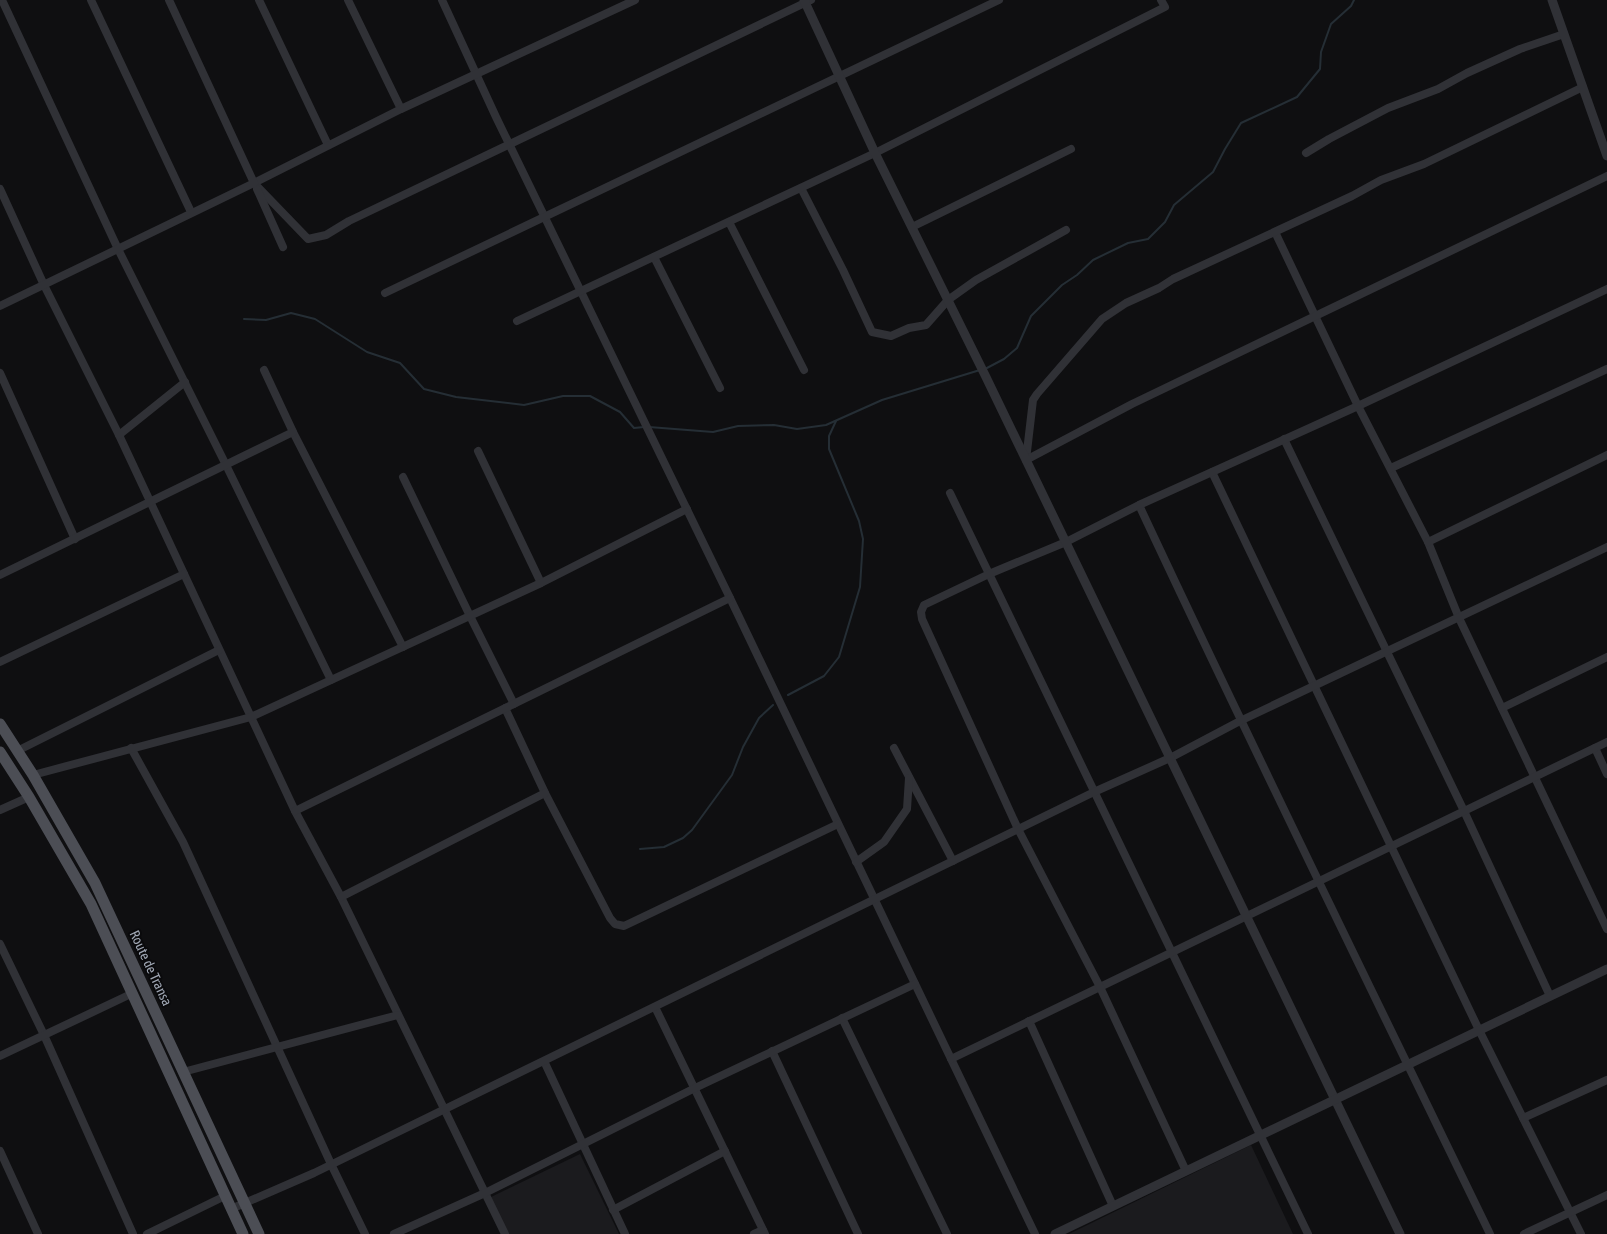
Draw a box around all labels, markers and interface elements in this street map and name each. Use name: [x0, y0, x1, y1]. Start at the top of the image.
street label: Route de Transa: [127, 928, 175, 1008]

